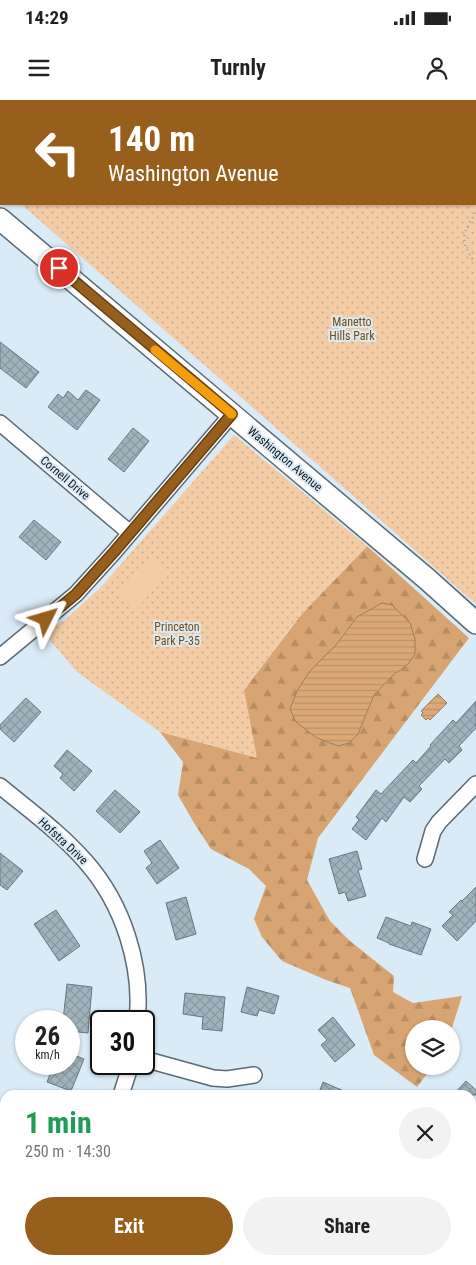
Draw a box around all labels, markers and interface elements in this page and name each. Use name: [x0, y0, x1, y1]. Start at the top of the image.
text: 14:29: [25, 6, 69, 29]
icon: menu: [25, 54, 53, 82]
icon: person: [423, 54, 451, 82]
text: Turnly: [210, 55, 266, 80]
text: 140 m: [108, 119, 195, 160]
icon: left: [25, 120, 90, 185]
text: Washington Avenue: [108, 161, 279, 186]
pin: [38, 247, 80, 289]
icon: arrive: [45, 254, 73, 282]
park label: Manetto Hills Park: [329, 315, 375, 343]
street label: Washington Avenue: [245, 424, 325, 494]
street label: Cornell Drive: [37, 453, 93, 503]
position arrow: [19, 592, 71, 644]
park label: Princeton Park P-35: [154, 620, 200, 648]
street label: Hofstra Drive: [35, 815, 91, 868]
speed limit sign: 30: [90, 1010, 155, 1075]
map controls: [405, 1020, 460, 1075]
button: layers: [405, 1020, 460, 1075]
text: 26: [35, 1022, 60, 1051]
text: km/h: [35, 1048, 60, 1062]
text: 1 min: [25, 1105, 92, 1140]
button: close: [399, 1107, 451, 1159]
text: 250 m · 14:30: [25, 1142, 111, 1161]
button: Exit: [25, 1197, 233, 1255]
button: Share: [243, 1197, 451, 1255]

